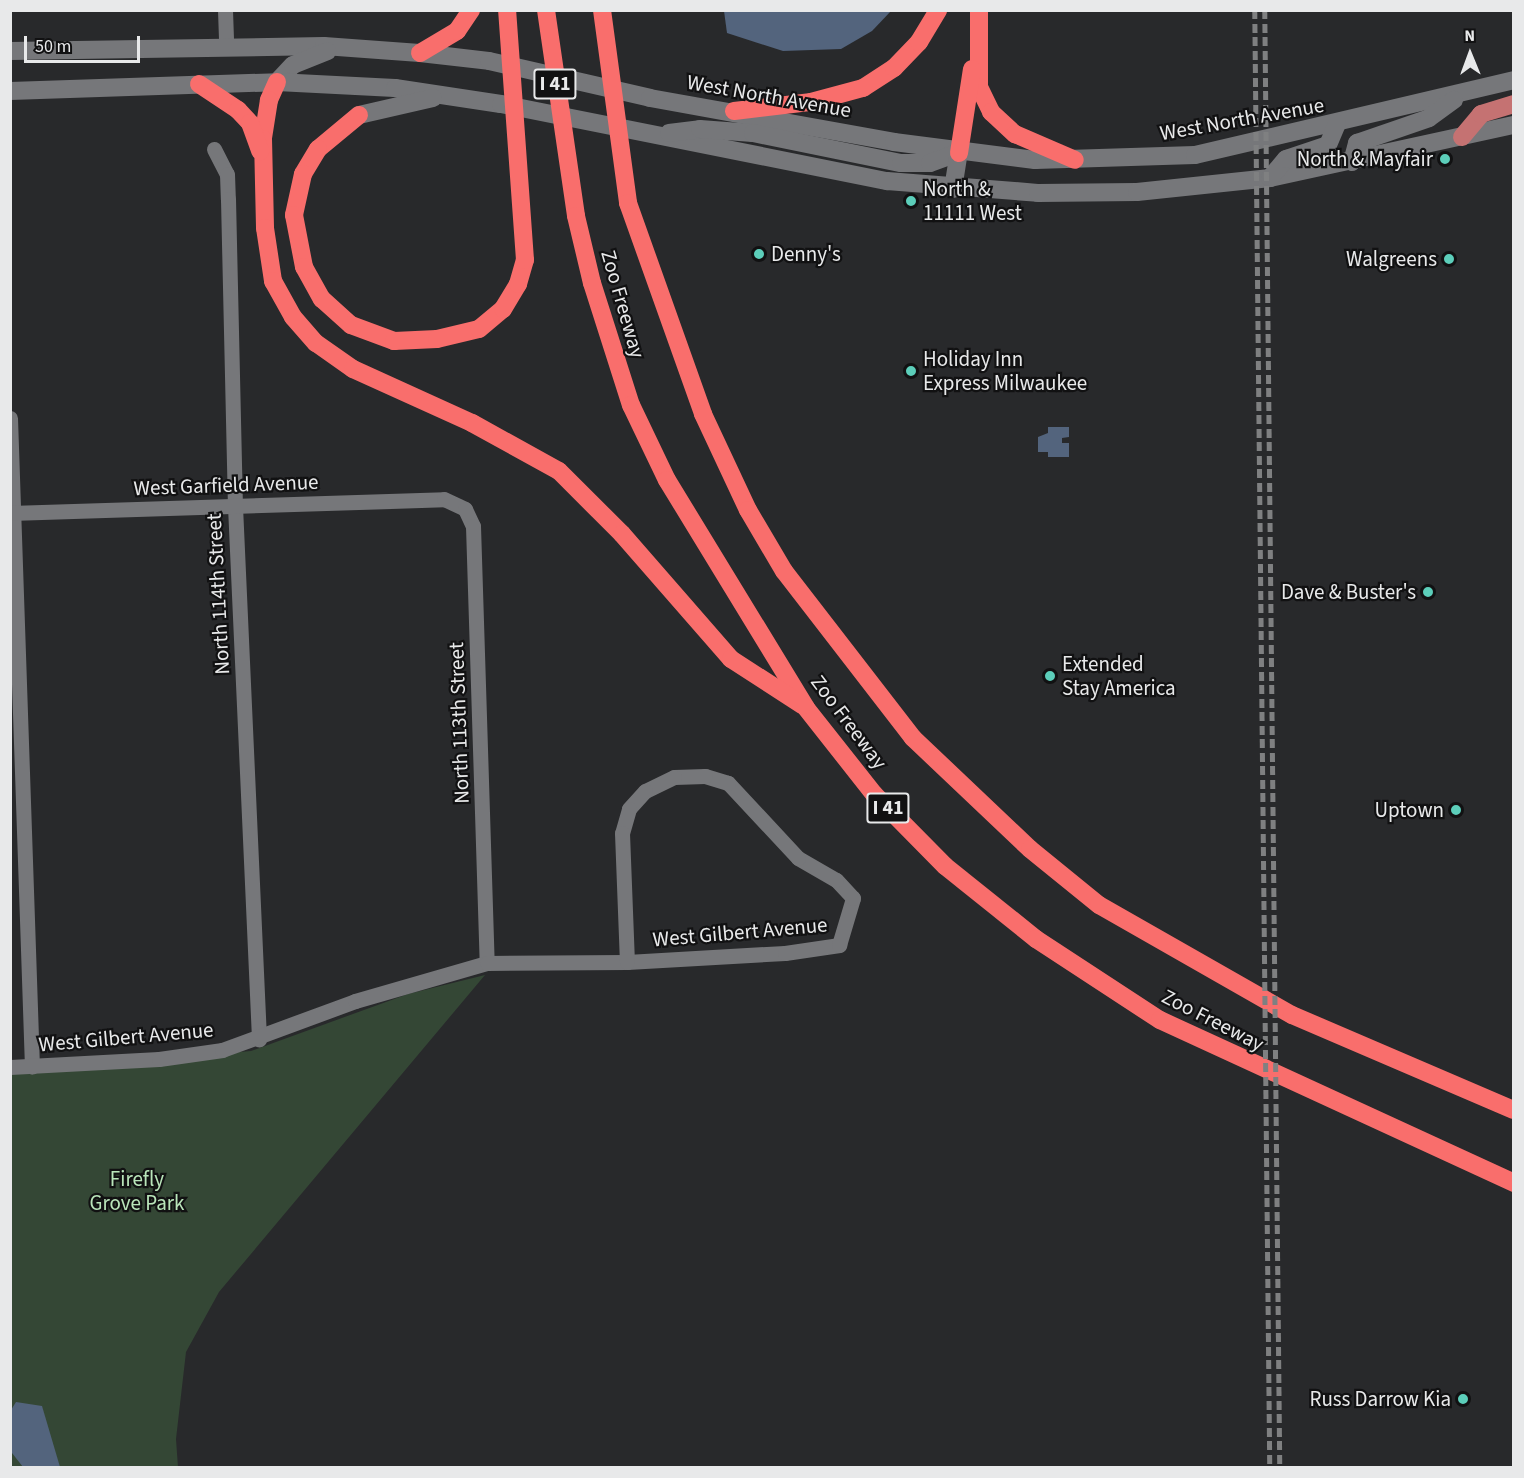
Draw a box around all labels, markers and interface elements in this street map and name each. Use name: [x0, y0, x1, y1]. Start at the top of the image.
scale bar: [27, 24, 142, 62]
north arrow: [1440, 24, 1500, 84]
text: N: [1464, 25, 1475, 47]
text: 50 m: [35, 34, 71, 59]
road number: I 41: [532, 67, 578, 101]
street label: West North Avenue: [685, 69, 853, 123]
street label: West North Avenue: [1158, 92, 1326, 146]
place label: North & Mayfair: [1297, 146, 1433, 172]
marker: North & Mayfair: [1438, 152, 1452, 166]
place label: North & 11111 West: [923, 176, 1022, 226]
marker: North & 11111 West: [904, 194, 918, 208]
place label: Denny's: [771, 241, 841, 267]
place label: Walgreens: [1346, 246, 1437, 272]
street label: Zoo Freeway: [596, 247, 650, 361]
marker: Denny's: [752, 247, 766, 261]
marker: Walgreens: [1442, 252, 1456, 266]
place label: Holiday Inn Express Milwaukee: [923, 346, 1087, 396]
marker: Holiday Inn Express Milwaukee: [904, 364, 918, 378]
street label: West Garfield Avenue: [133, 469, 319, 501]
street label: North 114th Street: [201, 513, 235, 675]
place label: Dave & Buster's: [1281, 579, 1416, 605]
marker: Dave & Buster's: [1421, 585, 1435, 599]
street label: North 113th Street: [444, 642, 474, 804]
place label: Extended Stay America: [1062, 651, 1176, 701]
marker: Extended Stay America: [1043, 669, 1057, 683]
street label: Zoo Freeway: [806, 670, 892, 774]
road number: I 41: [866, 791, 910, 825]
place label: Uptown: [1374, 797, 1444, 823]
marker: Uptown: [1449, 803, 1463, 817]
street label: West Gilbert Avenue: [652, 912, 828, 952]
street label: Zoo Freeway: [1158, 984, 1268, 1056]
street label: West Gilbert Avenue: [38, 1017, 214, 1057]
park label: Firefly Grove Park: [90, 1166, 184, 1216]
place label: Russ Darrow Kia: [1309, 1386, 1451, 1412]
marker: Russ Darrow Kia: [1456, 1392, 1470, 1406]

